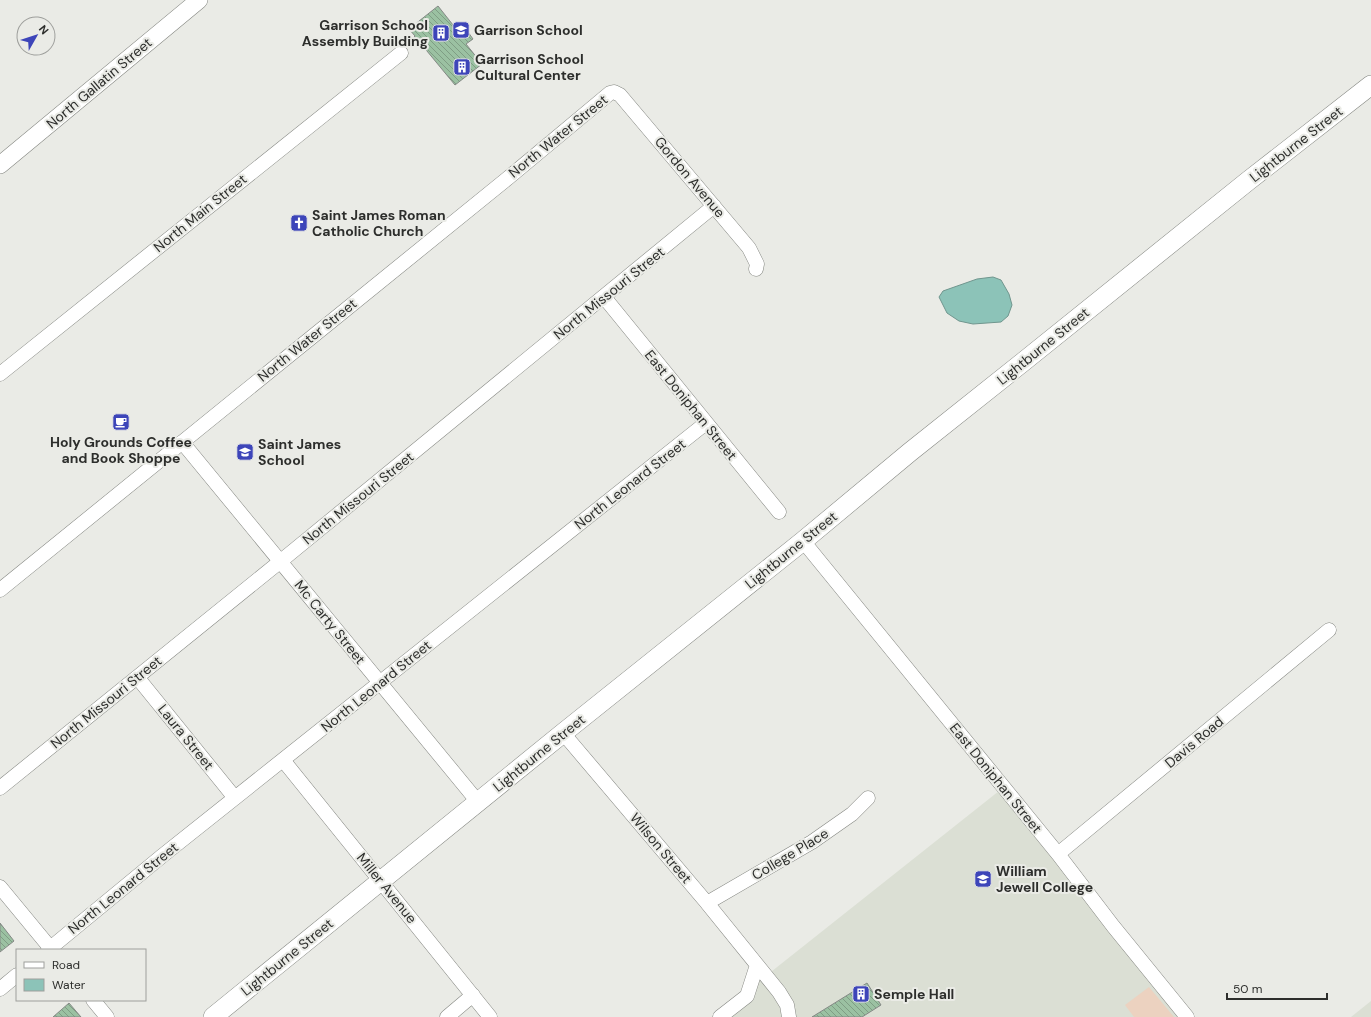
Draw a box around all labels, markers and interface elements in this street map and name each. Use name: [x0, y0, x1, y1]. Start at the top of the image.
north arrow: [16, 16, 56, 56]
place label: Garrison School Assembly Building: [302, 16, 428, 50]
school or university icon: Garrison School: [451, 20, 471, 40]
place label: Garrison School: [474, 21, 583, 39]
text: N: [36, 22, 52, 37]
building icon: Garrison School Assembly Building: [431, 23, 451, 43]
street label: North Gallatin Street: [42, 33, 156, 133]
place label: Garrison School Cultural Center: [475, 50, 584, 84]
building icon: Garrison School Cultural Center: [452, 57, 472, 77]
street label: North Water Street: [505, 90, 611, 182]
street label: Lightburne Street: [1246, 102, 1346, 186]
street label: Gordon Avenue: [651, 133, 729, 221]
street label: North Main Street: [150, 170, 250, 256]
place label: Saint James Roman Catholic Church: [312, 206, 446, 240]
church icon: Saint James Roman Catholic Church: [289, 213, 309, 233]
street label: North Missouri Street: [550, 243, 668, 343]
street label: North Water Street: [254, 294, 360, 386]
street label: Lightburne Street: [993, 303, 1093, 389]
street label: East Doniphan Street: [641, 346, 741, 464]
cafe icon: Holy Grounds Coffee and Book Shoppe: [111, 412, 131, 432]
place label: Holy Grounds Coffee and Book Shoppe: [50, 433, 192, 467]
place label: Saint James School: [258, 435, 341, 469]
street label: North Leonard Street: [571, 435, 689, 533]
school or university icon: Saint James School: [235, 442, 255, 462]
street label: North Missouri Street: [299, 448, 417, 548]
street label: Lightburne Street: [741, 507, 841, 593]
street label: Mc Carty Street: [291, 576, 369, 668]
street label: North Leonard Street: [317, 636, 435, 736]
street label: North Missouri Street: [47, 652, 165, 752]
street label: Laura Street: [154, 701, 218, 773]
street label: Lightburne Street: [489, 710, 589, 796]
street label: Davis Road: [1161, 712, 1227, 772]
street label: East Doniphan Street: [946, 719, 1046, 837]
street label: Wilson Street: [626, 809, 696, 887]
street label: College Place: [748, 824, 832, 884]
street label: North Leonard Street: [64, 838, 182, 938]
street label: Miller Avenue: [353, 849, 421, 927]
place label: William Jewell College: [996, 862, 1093, 896]
school or university icon: William Jewell College: [973, 869, 993, 889]
street label: Lightburne Street: [237, 914, 337, 1000]
legend: [16, 949, 146, 1001]
text: Road: [52, 957, 80, 973]
scale bar: [1227, 975, 1327, 1001]
text: Water: [52, 977, 86, 993]
text: 50 m: [1233, 981, 1262, 997]
building icon: Semple Hall: [851, 984, 871, 1004]
place label: Semple Hall: [874, 985, 954, 1003]

